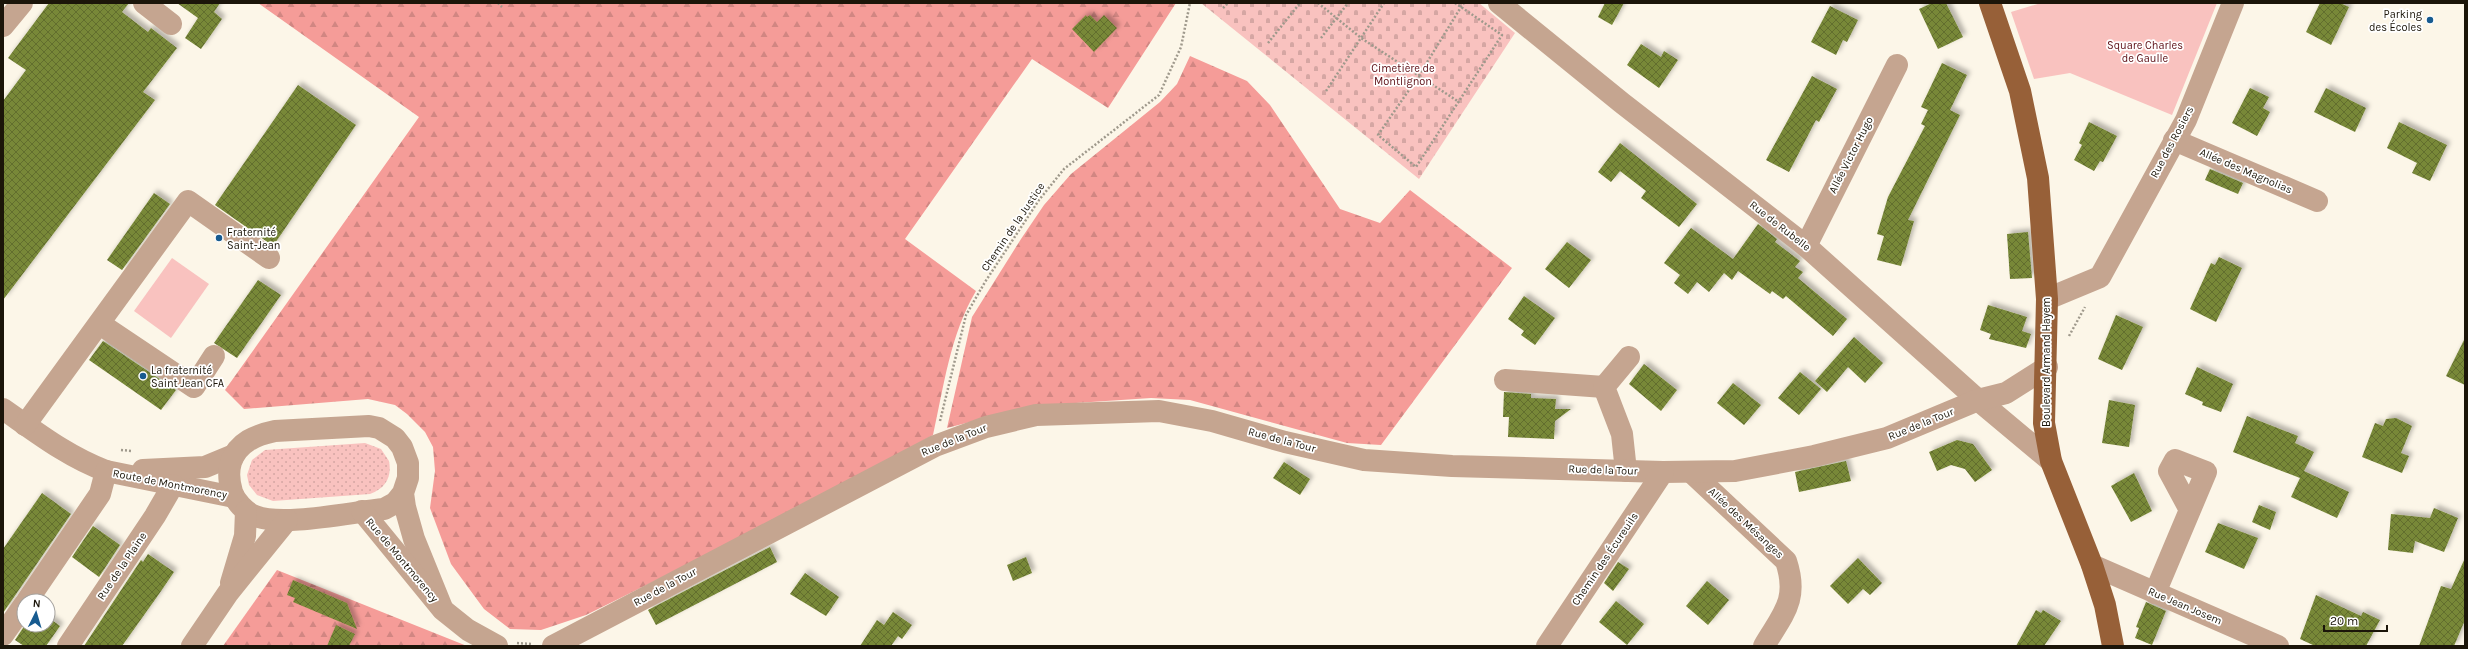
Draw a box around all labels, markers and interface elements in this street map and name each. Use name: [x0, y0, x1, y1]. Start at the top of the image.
place label: Parking des Écoles: [2369, 8, 2423, 34]
marker: Parking des Écoles: [2425, 15, 2435, 25]
park label: Square Charles de Gaulle: [2107, 39, 2183, 65]
park label: Cimetière de Montlignon: [1371, 62, 1435, 88]
street label: Rue des Rosiers: [2148, 104, 2196, 180]
street label: Allée Victor Hugo: [1826, 114, 1876, 196]
street label: Allée des Magnolias: [2198, 146, 2294, 196]
street label: Chemin de la Justice: [979, 180, 1048, 274]
street label: Rue de Rubelle: [1747, 198, 1813, 254]
place label: Fraternité Saint-Jean: [227, 226, 280, 252]
marker: Fraternité Saint-Jean: [214, 233, 224, 243]
street label: Boulevard Armand Hayem: [2040, 297, 2053, 427]
place label: La fraternité Saint Jean CFA: [151, 364, 225, 390]
marker: La fraternité Saint Jean CFA: [138, 371, 148, 381]
street label: Rue de la Tour: [1886, 405, 1956, 443]
street label: Rue de la Tour: [919, 421, 989, 459]
street label: Rue de la Tour: [1247, 425, 1317, 455]
street label: Rue de la Tour: [1568, 462, 1638, 478]
street label: Route de Montmorency: [112, 467, 228, 501]
street label: Allée des Mésanges: [1706, 485, 1786, 561]
street label: Chemin des Écureuils: [1567, 509, 1641, 608]
street label: Rue de Montmorency: [363, 515, 441, 605]
street label: Rue de la Plaine: [95, 529, 150, 602]
street label: Rue de la Tour: [631, 565, 699, 609]
street label: Rue Jean Josem: [2146, 585, 2224, 627]
north arrow: [16, 593, 56, 633]
text: N: [32, 597, 41, 610]
scale bar: [2324, 607, 2387, 633]
text: 20 m: [2330, 614, 2358, 628]

